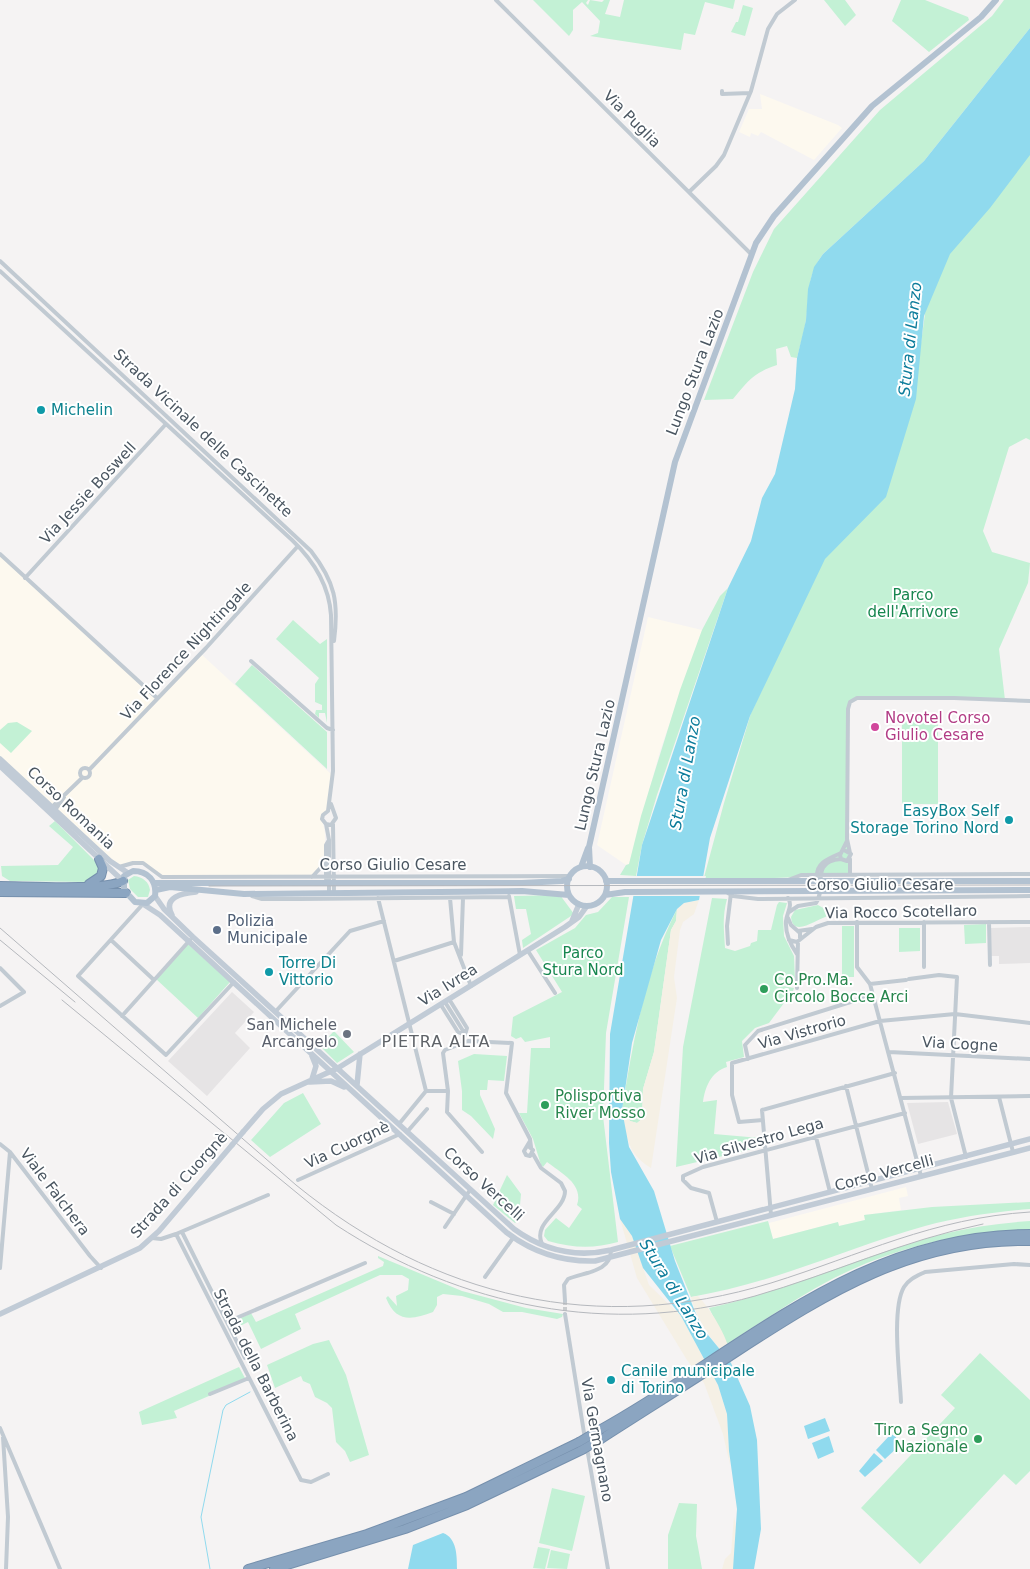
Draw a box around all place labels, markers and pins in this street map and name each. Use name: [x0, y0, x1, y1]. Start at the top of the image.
place label: Michelin: [51, 401, 113, 419]
marker: Michelin: [35, 404, 47, 416]
place label: Novotel Corso Giulio Cesare: [885, 709, 990, 744]
marker: Novotel Corso Giulio Cesare: [869, 721, 881, 733]
place label: EasyBox Self Storage Torino Nord: [850, 802, 1000, 837]
marker: EasyBox Self Storage Torino Nord: [1003, 814, 1015, 826]
place label: Polizia Municipale: [227, 912, 308, 947]
marker: Polizia Municipale: [211, 924, 223, 936]
place label: Torre Di Vittorio: [278, 954, 336, 989]
marker: Torre Di Vittorio: [263, 966, 275, 978]
place label: Co.Pro.Ma. Circolo Bocce Arci: [774, 971, 909, 1006]
marker: Co.Pro.Ma. Circolo Bocce Arci: [758, 983, 770, 995]
place label: San Michele Arcangelo: [247, 1016, 337, 1051]
marker: San Michele Arcangelo: [341, 1028, 353, 1040]
place label: Polisportiva River Mosso: [555, 1087, 646, 1122]
marker: Polisportiva River Mosso: [539, 1099, 551, 1111]
place label: Canile municipale di Torino: [621, 1362, 755, 1397]
marker: Canile municipale di Torino: [605, 1374, 617, 1386]
place label: Tiro a Segno Nazionale: [873, 1421, 968, 1456]
marker: Tiro a Segno Nazionale: [972, 1433, 984, 1445]

